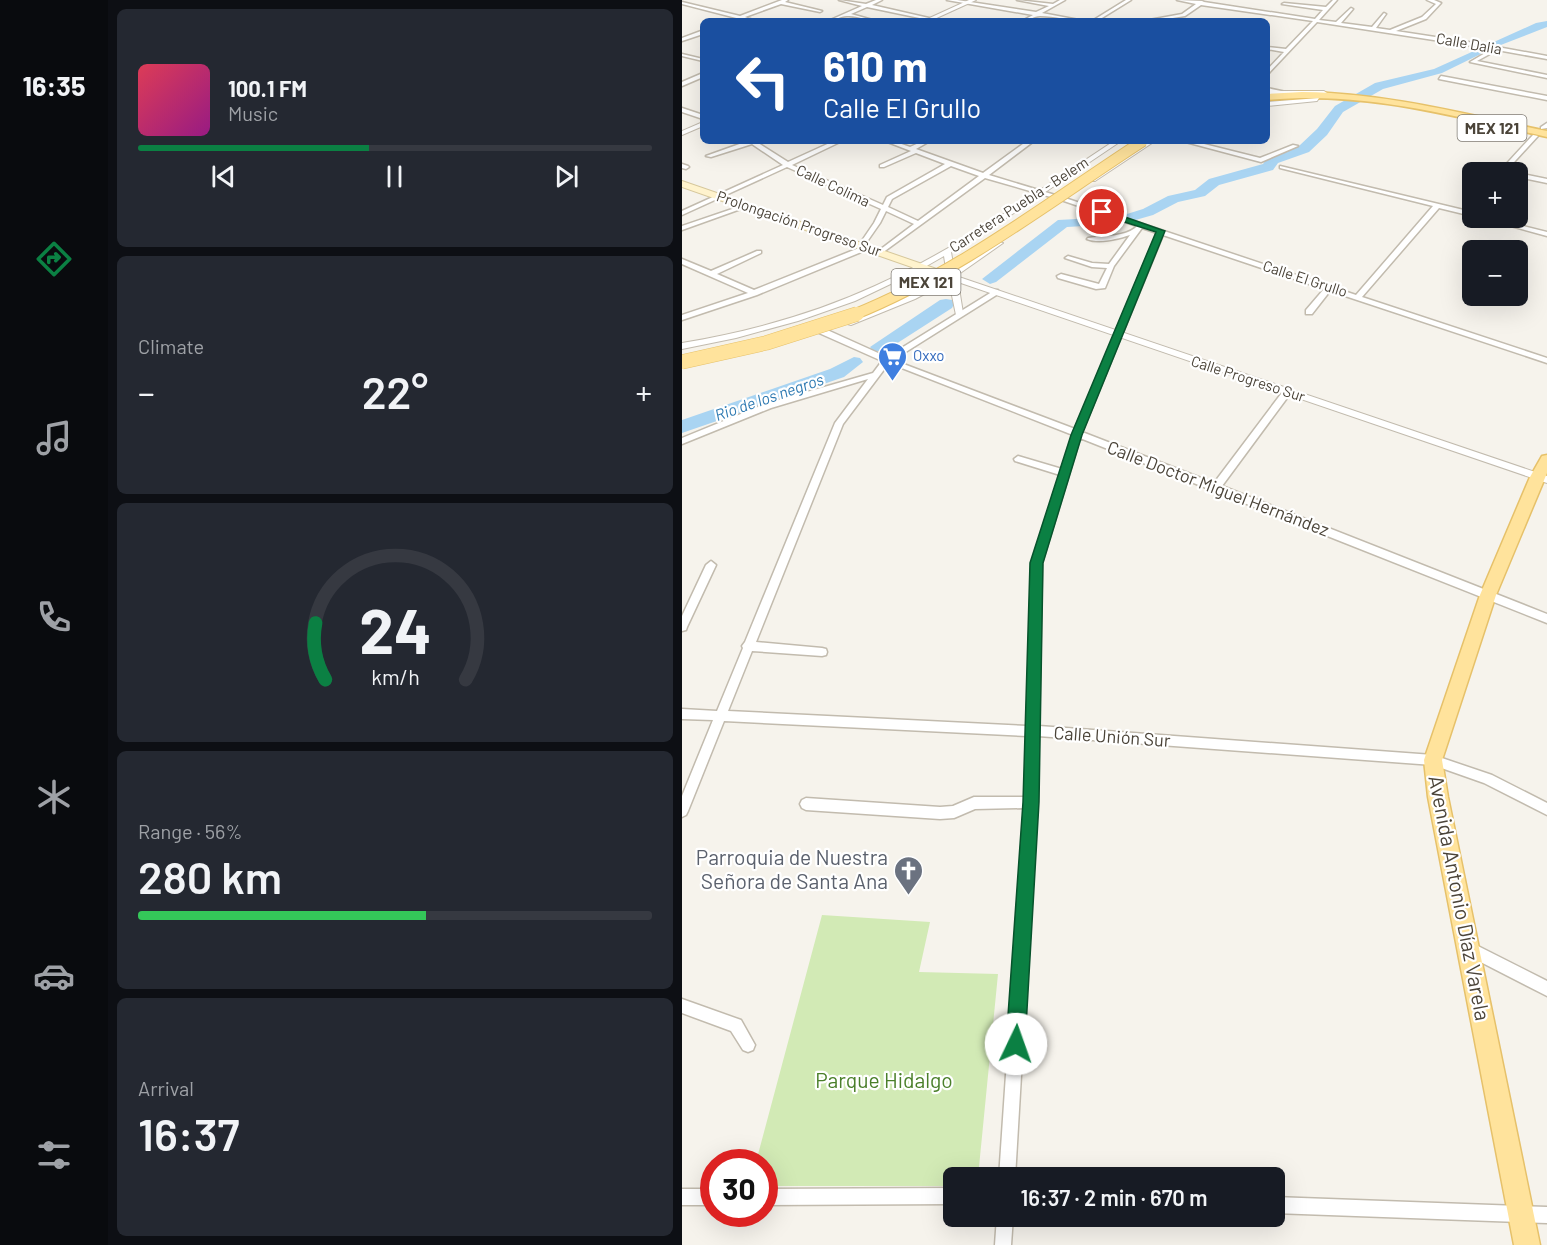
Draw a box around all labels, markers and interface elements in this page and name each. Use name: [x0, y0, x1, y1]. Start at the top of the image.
street label: Calle Dalia: [1435, 28, 1503, 58]
text: 610 m: [823, 40, 928, 90]
icon: left: [724, 42, 802, 120]
text: 16:35: [22, 69, 86, 101]
text: 100.1 FM: [228, 75, 307, 101]
text: Calle El Grullo: [823, 91, 981, 123]
text: Music: [228, 101, 278, 125]
road number: MEX 121: [1458, 115, 1526, 141]
street label: Carretera Puebla - Belem: [946, 152, 1091, 256]
icon: previous: [207, 160, 240, 193]
icon: pause: [378, 160, 411, 193]
icon: next: [550, 160, 583, 193]
street label: Calle Colima: [794, 160, 873, 210]
map controls: [1462, 162, 1528, 306]
button: +: [1462, 162, 1528, 228]
street label: Prolongación Progreso Sur: [715, 186, 885, 260]
pin: [1076, 186, 1127, 237]
icon: arrive: [1085, 195, 1118, 228]
icon: directions: [33, 238, 75, 280]
button: −: [1462, 240, 1528, 306]
street label: Calle El Grullo: [1261, 256, 1350, 300]
road number: MEX 121: [892, 269, 960, 295]
text: Climate: [138, 334, 204, 358]
supermarket icon: Oxxo: [876, 340, 908, 382]
place label: Oxxo: [913, 346, 945, 364]
street label: Calle Progreso Sur: [1189, 351, 1308, 405]
text: 22°: [362, 364, 428, 418]
water label: Rio de los negros: [712, 369, 826, 424]
text: −: [138, 372, 155, 412]
text: +: [635, 372, 652, 412]
icon: music: [33, 417, 75, 459]
street label: Calle Doctor Miguel Hernández: [1104, 436, 1332, 541]
text: 24: [359, 592, 431, 666]
icon: phone: [33, 596, 75, 638]
text: km/h: [371, 664, 419, 689]
street label: Calle Unión Sur: [1053, 721, 1172, 751]
street label: Avenida Antonio Díaz Varela: [1424, 773, 1497, 1022]
icon: climate: [33, 776, 75, 818]
text: Range · 56%: [138, 819, 242, 843]
place label: Parroquia de Nuestra Señora de Santa Ana: [696, 844, 888, 893]
text: 280 km: [138, 849, 282, 903]
church icon: Parroquia de Nuestra Señora de Santa Ana: [893, 854, 925, 896]
icon: car: [33, 955, 75, 997]
position arrow: [984, 1012, 1048, 1076]
park label: Parque Hidalgo: [815, 1067, 953, 1092]
text: Arrival: [138, 1076, 194, 1100]
text: 16:37: [138, 1106, 240, 1160]
icon: filters: [33, 1134, 75, 1176]
speed limit sign: 30: [700, 1149, 778, 1227]
text: 16:37 · 2 min · 670 m: [1020, 1184, 1208, 1210]

